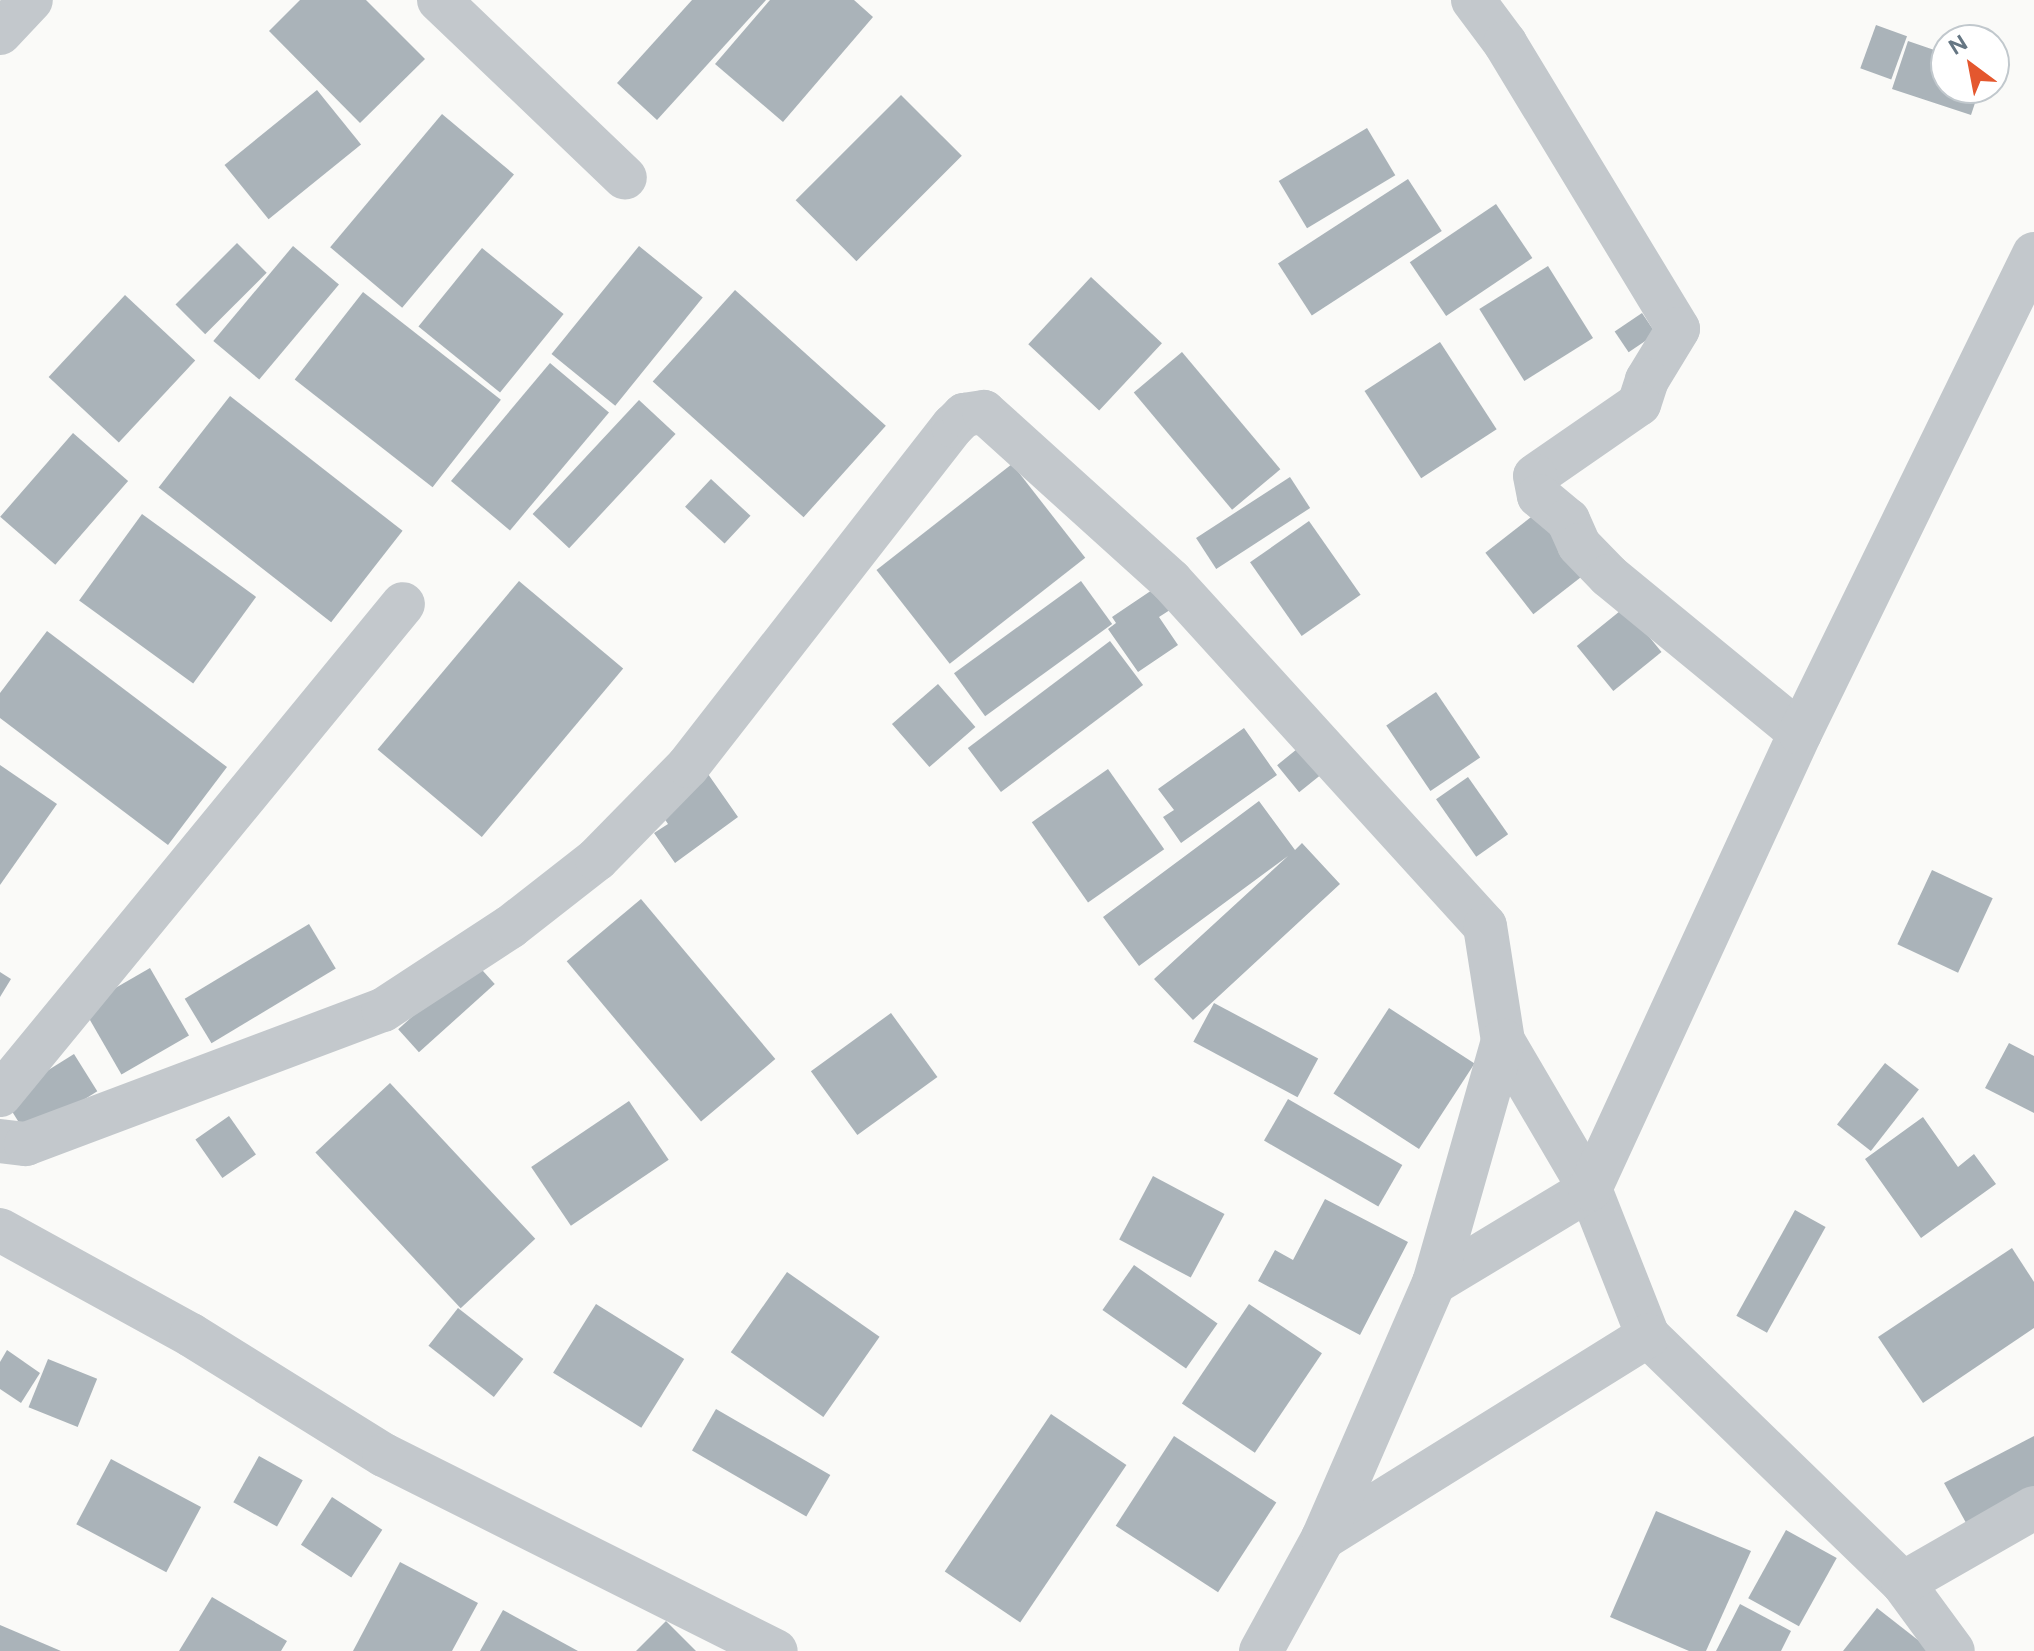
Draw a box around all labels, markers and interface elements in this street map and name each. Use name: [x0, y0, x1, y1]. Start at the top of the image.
north arrow: [1930, 24, 2010, 104]
text: N: [1944, 29, 1972, 61]

